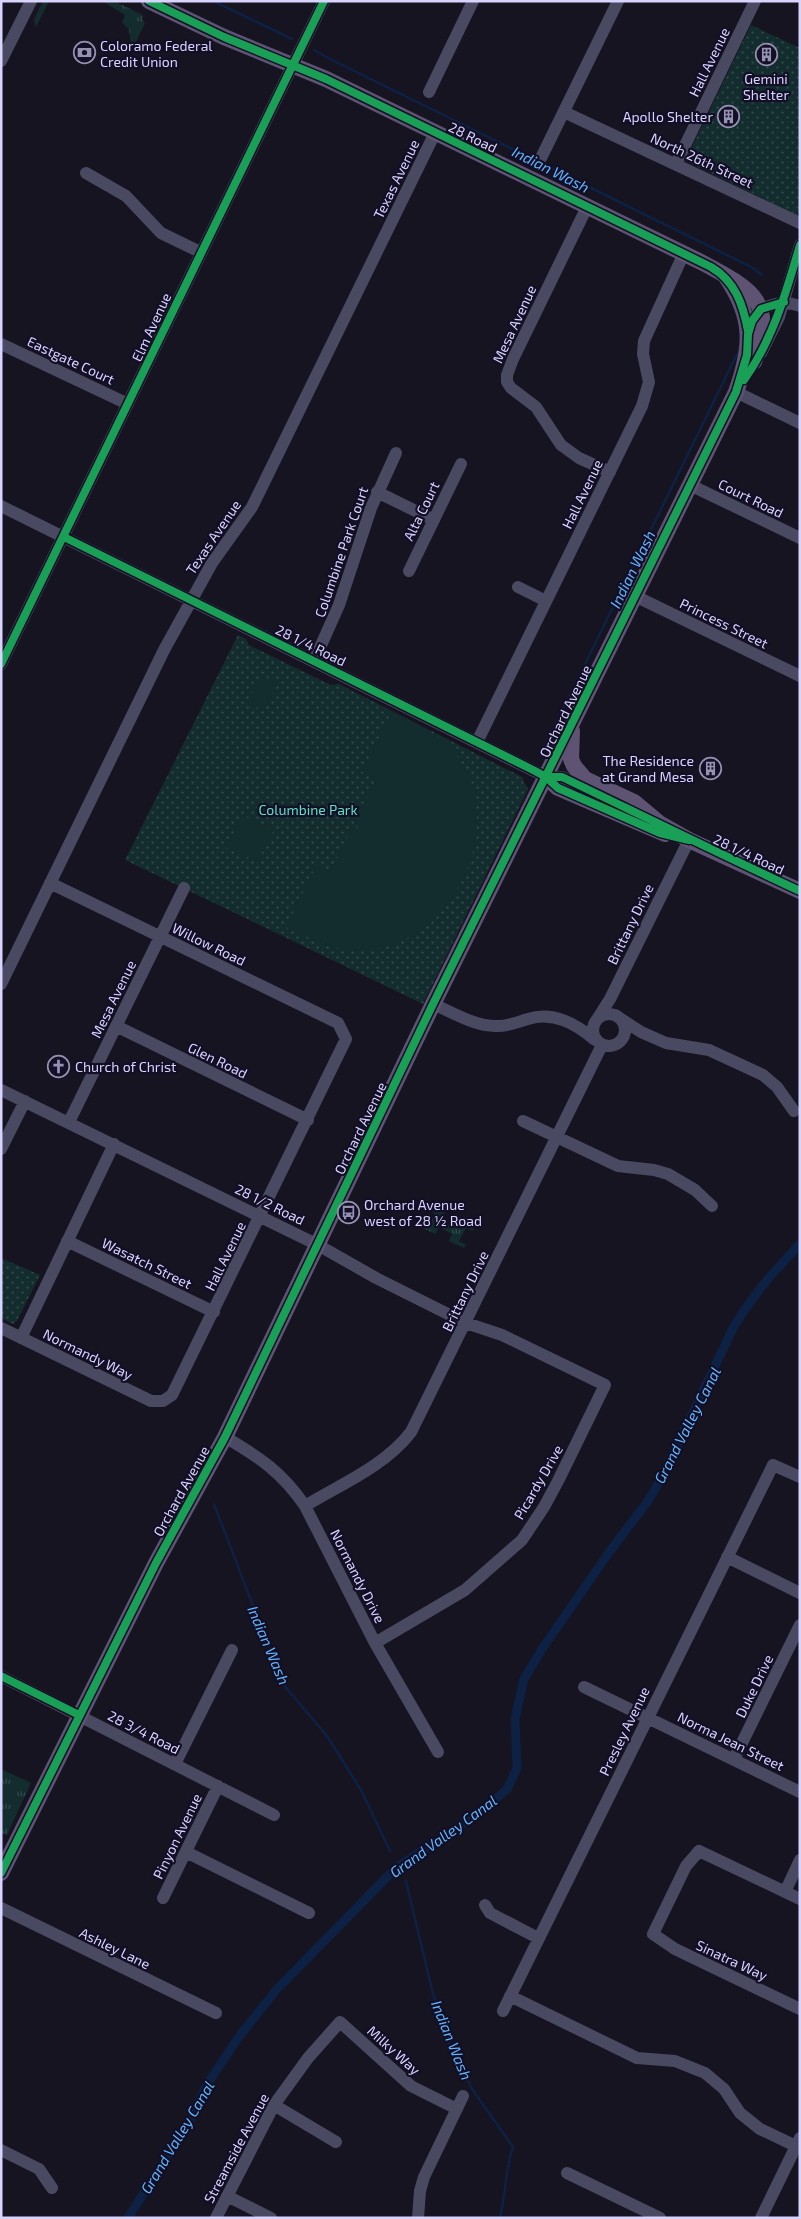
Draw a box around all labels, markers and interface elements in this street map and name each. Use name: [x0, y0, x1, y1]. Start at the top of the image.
street label: Hall Avenue: [685, 25, 733, 99]
place label: Coloramo Federal Credit Union: [100, 37, 213, 70]
bank icon: Coloramo Federal Credit Union: [72, 41, 96, 65]
building icon: Gemini Shelter: [754, 43, 778, 67]
place label: Gemini Shelter: [743, 70, 789, 103]
building icon: Apollo Shelter: [717, 104, 741, 128]
place label: Apollo Shelter: [623, 108, 713, 125]
street label: 28 Road: [446, 118, 500, 156]
street label: North 26th Street: [648, 129, 756, 191]
street label: Texas Avenue: [370, 137, 422, 221]
water label: Indian Wash: [509, 142, 593, 196]
street label: Mesa Avenue: [488, 282, 540, 366]
street label: Elm Avenue: [128, 290, 174, 364]
street label: Eastgate Court: [25, 332, 117, 388]
street label: Hall Avenue: [558, 457, 606, 531]
street label: Court Road: [716, 475, 786, 521]
street label: Alta Court: [399, 479, 443, 543]
street label: Columbine Park Court: [311, 484, 371, 620]
street label: Texas Avenue: [182, 497, 244, 577]
water label: Indian Wash: [605, 527, 659, 611]
street label: Princess Street: [677, 594, 771, 652]
street label: 28 1/4 Road: [273, 621, 349, 669]
street label: Orchard Avenue: [535, 662, 595, 760]
place label: The Residence at Grand Mesa: [602, 752, 694, 785]
building icon: The Residence at Grand Mesa: [698, 756, 722, 780]
park label: Columbine Park: [258, 801, 358, 818]
street label: 28 1/4 Road: [711, 830, 787, 878]
street label: Brittany Drive: [603, 881, 657, 967]
street label: Willow Road: [170, 919, 248, 969]
street label: Mesa Avenue: [87, 957, 139, 1041]
street label: Glen Road: [186, 1038, 250, 1082]
church icon: Church of Christ: [47, 1054, 71, 1078]
place label: Church of Christ: [75, 1058, 176, 1075]
street label: Orchard Avenue: [330, 1079, 390, 1177]
street label: 28 1/2 Road: [232, 1180, 308, 1228]
place label: Orchard Avenue west of 28 ½ Road: [364, 1196, 482, 1229]
bus stop icon: Orchard Avenue west of 28 ½ Road: [336, 1200, 360, 1224]
street label: Hall Avenue: [201, 1219, 249, 1293]
street label: Wasatch Street: [99, 1234, 195, 1292]
street label: Brittany Drive: [438, 1248, 492, 1334]
street label: Normandy Way: [40, 1325, 136, 1383]
water label: Grand Valley Canal: [650, 1364, 725, 1487]
street label: Picardy Drive: [510, 1442, 566, 1522]
street label: Orchard Avenue: [149, 1443, 213, 1539]
street label: Normandy Drive: [327, 1526, 389, 1626]
water label: Indian Wash: [244, 1603, 294, 1687]
street label: Duke Drive: [731, 1652, 777, 1720]
street label: Presley Avenue: [595, 1684, 653, 1778]
street label: 28 3/4 Road: [105, 1707, 183, 1757]
street label: Norma Jean Street: [675, 1708, 787, 1774]
street label: Pinyon Avenue: [149, 1790, 205, 1882]
water label: Grand Valley Canal: [386, 1791, 501, 1882]
street label: Ashley Lane: [77, 1924, 153, 1972]
street label: Sinatra Way: [694, 1936, 771, 1984]
water label: Indian Wash: [428, 1998, 476, 2082]
street label: Milky Way: [364, 2022, 424, 2079]
water label: Grand Valley Canal: [136, 2077, 219, 2197]
street label: Streamside Avenue: [200, 2090, 272, 2206]

